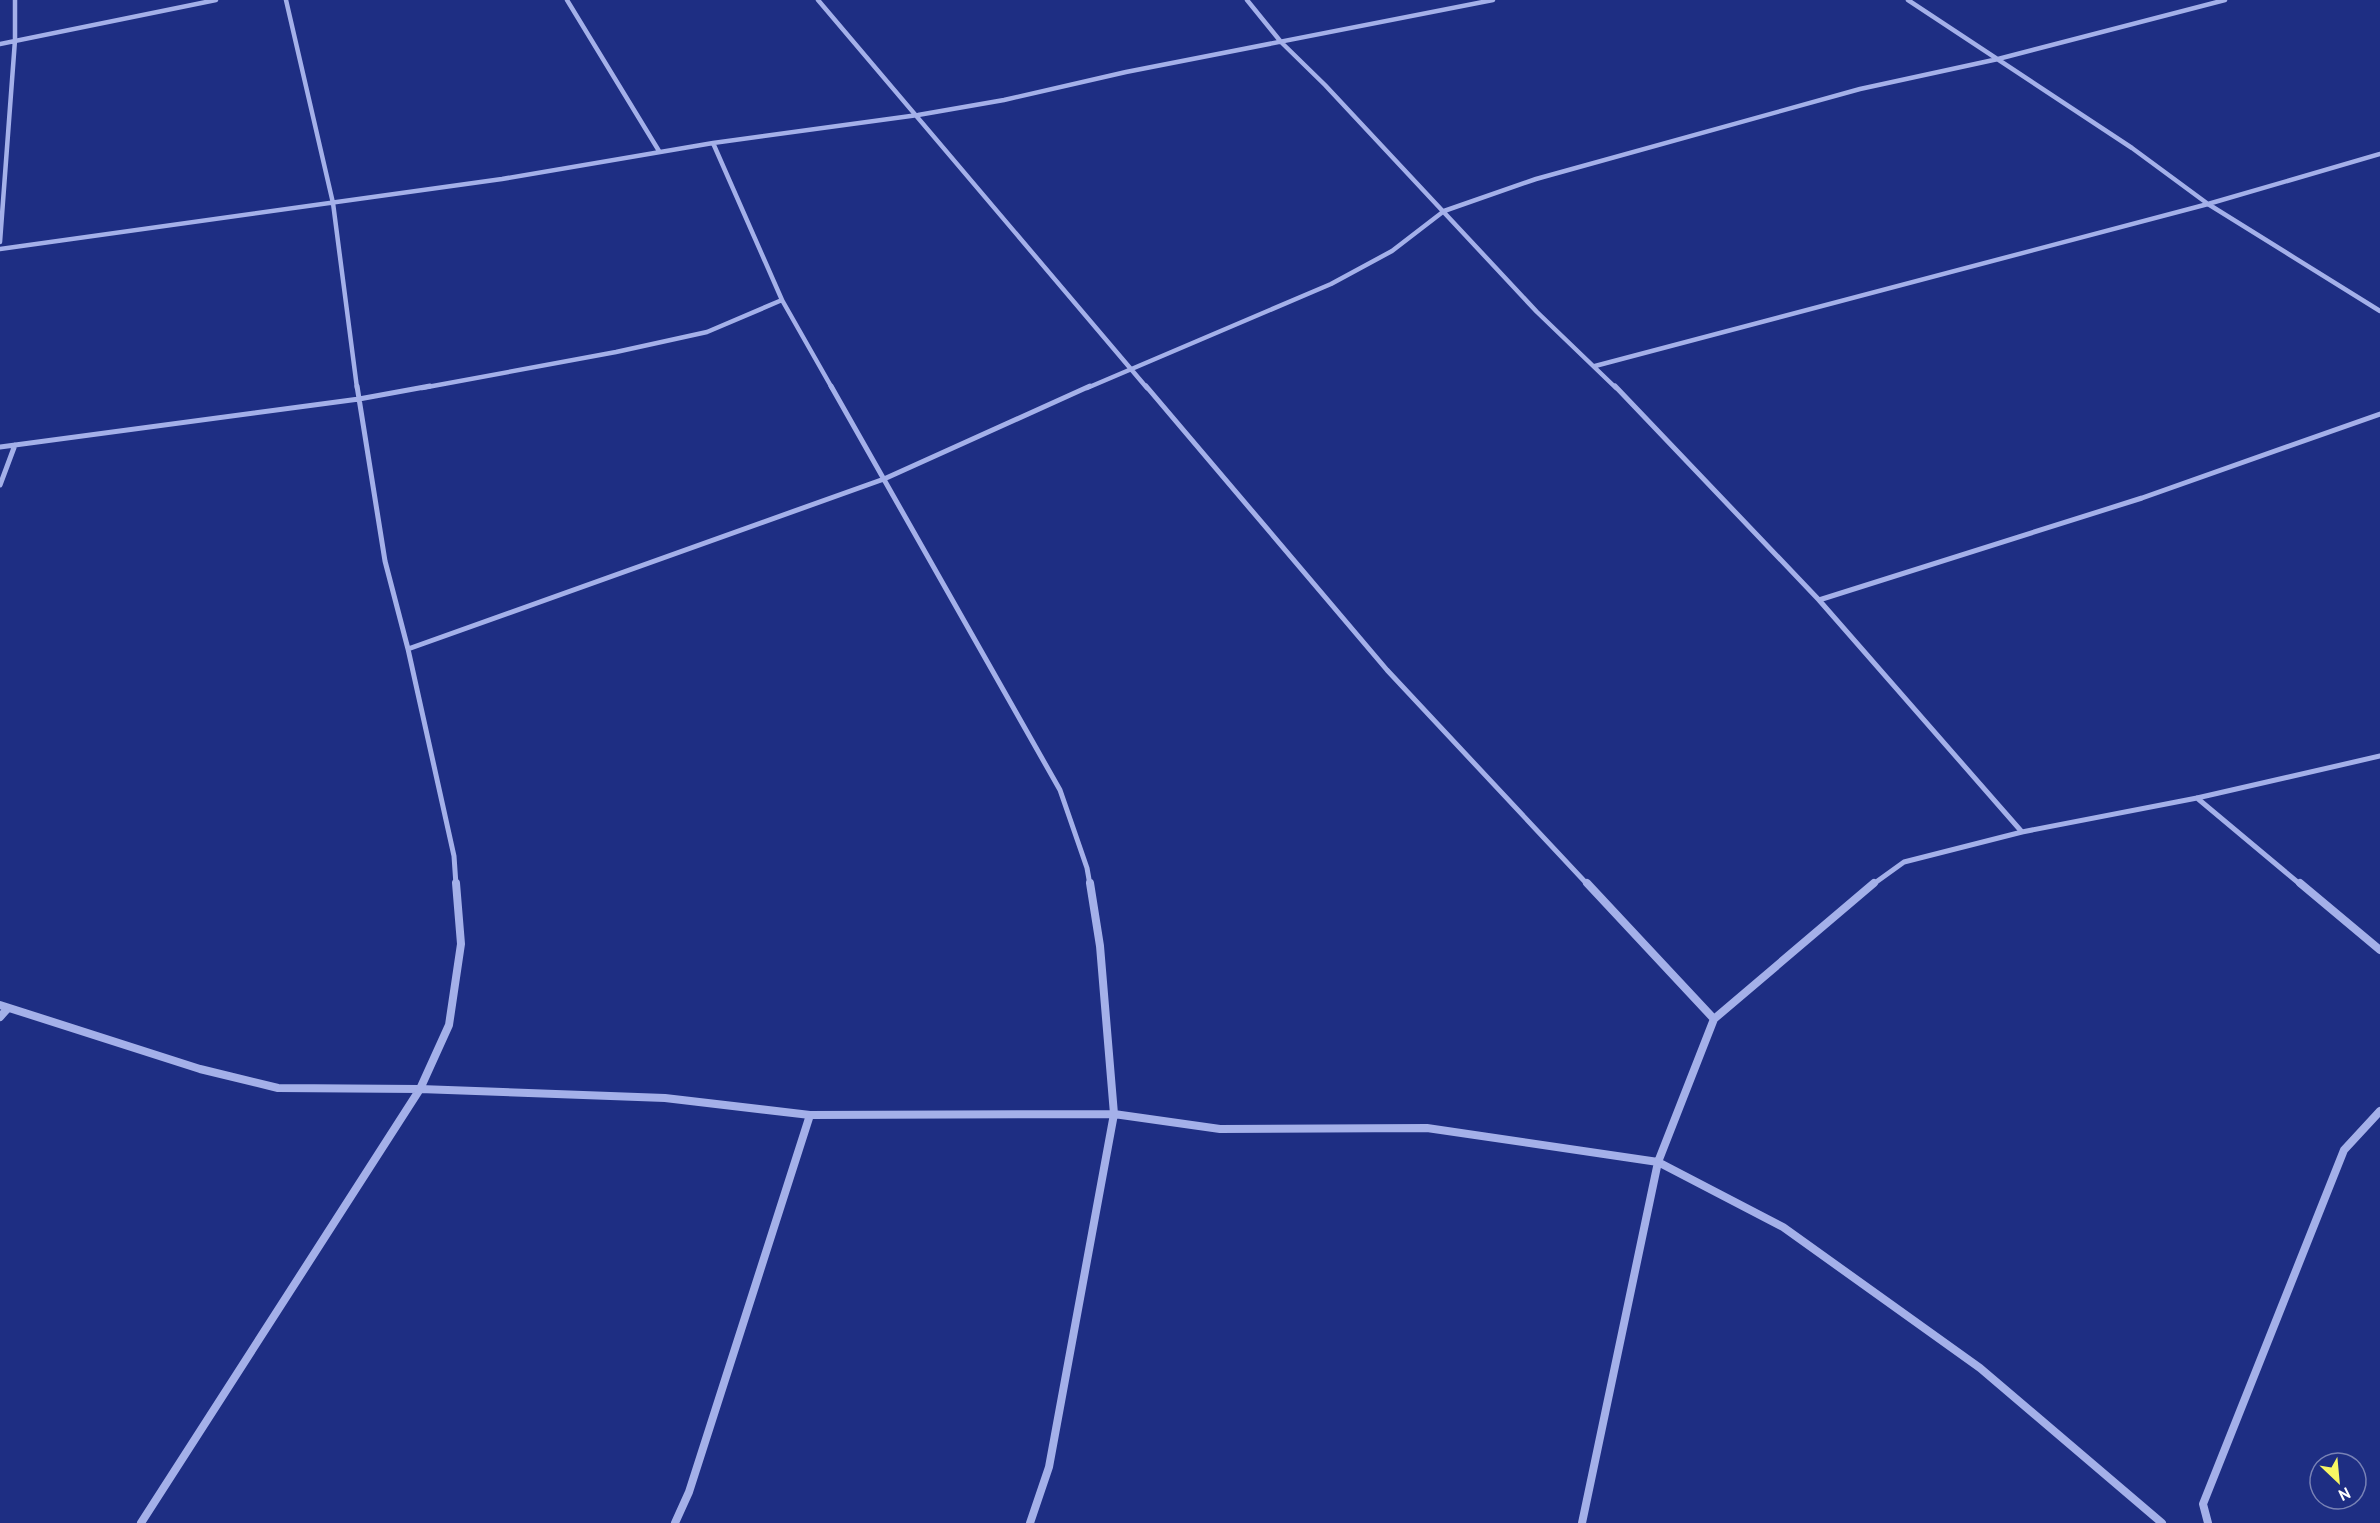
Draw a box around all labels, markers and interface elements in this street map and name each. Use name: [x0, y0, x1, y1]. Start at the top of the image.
north arrow: [2308, 1451, 2368, 1511]
text: N: [2335, 1483, 2354, 1506]

